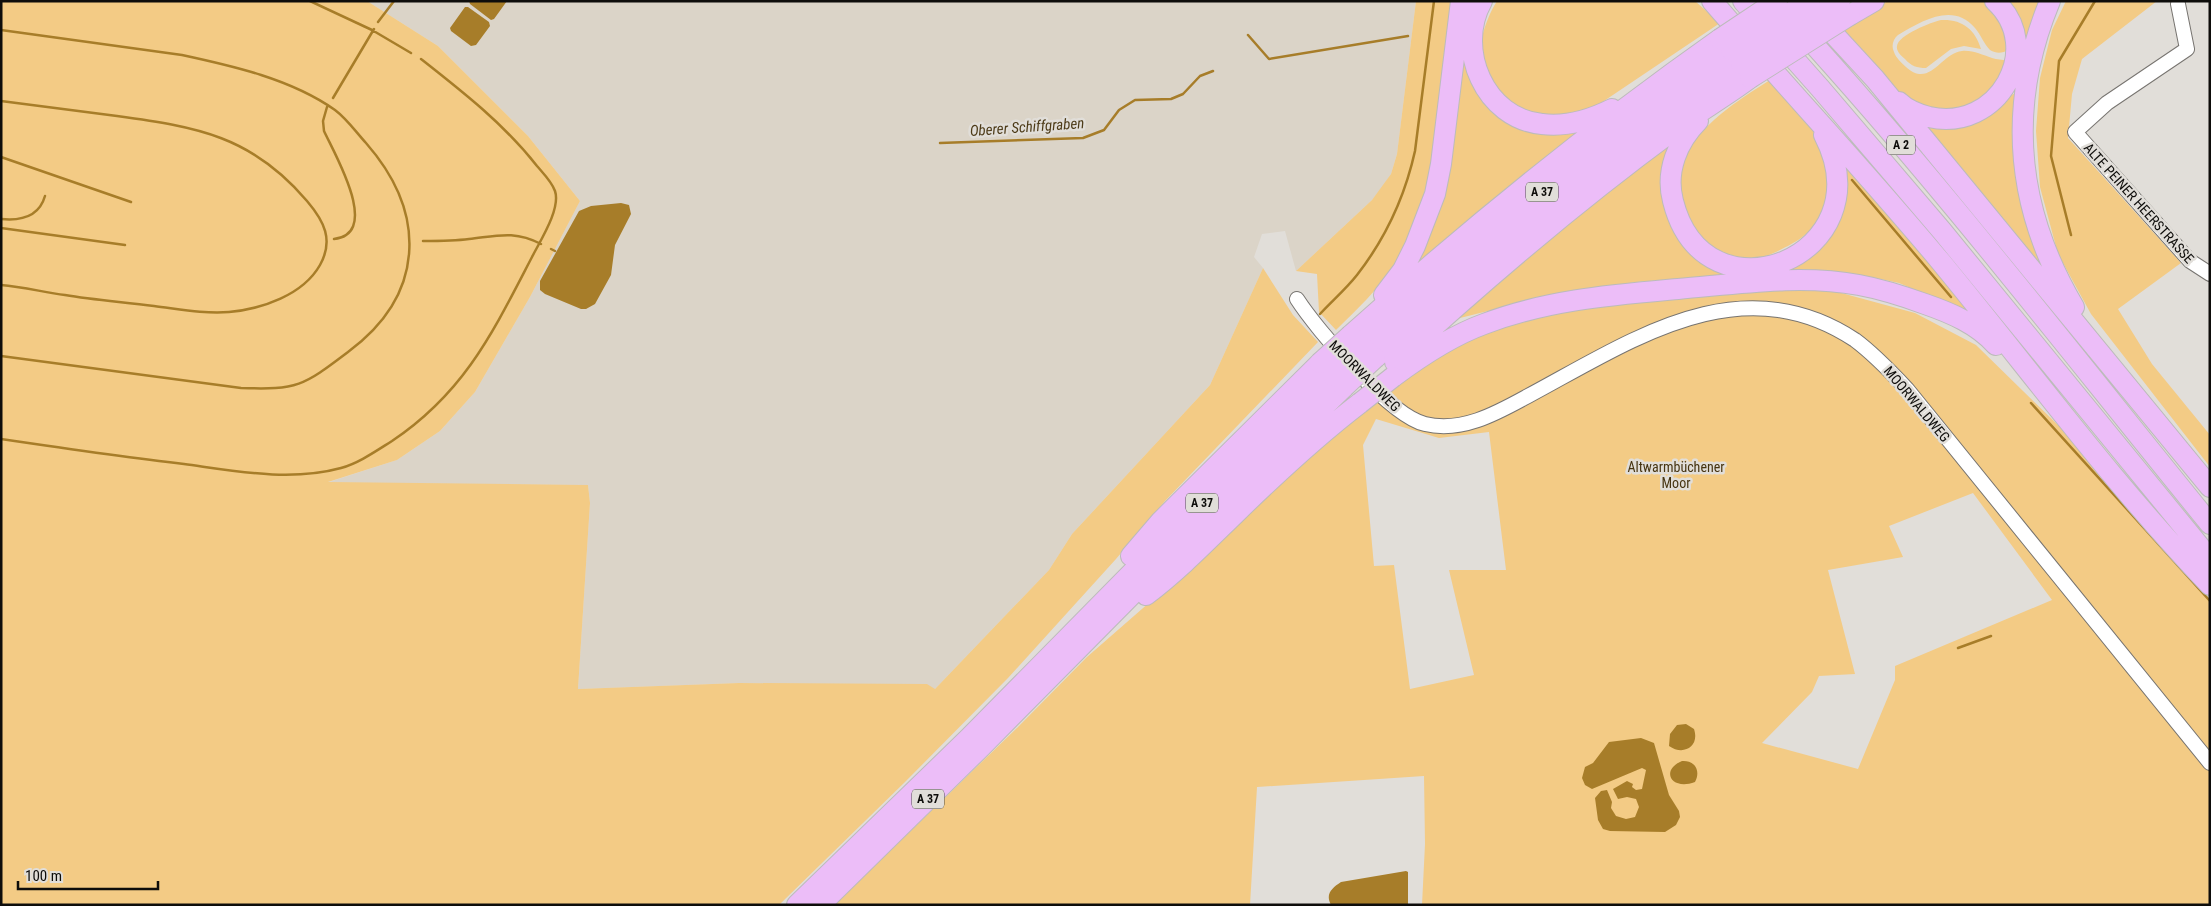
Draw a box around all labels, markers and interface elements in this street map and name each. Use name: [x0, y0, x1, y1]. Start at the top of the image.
water label: Oberer Schiffgraben: [969, 114, 1085, 140]
road number: A 2: [1887, 136, 1915, 154]
street label: ALTE PEINER HEERSTRASSE: [2081, 140, 2197, 266]
road number: A 37: [1526, 182, 1558, 202]
street label: MOORWALDWEG: [1326, 337, 1404, 415]
street label: MOORWALDWEG: [1881, 363, 1953, 445]
park label: Altwarmbüchener Moor: [1627, 459, 1725, 491]
road number: A 37: [1186, 493, 1218, 512]
road number: A 37: [912, 790, 944, 809]
scale bar: [18, 858, 158, 890]
text: 100 m: [25, 867, 62, 885]

